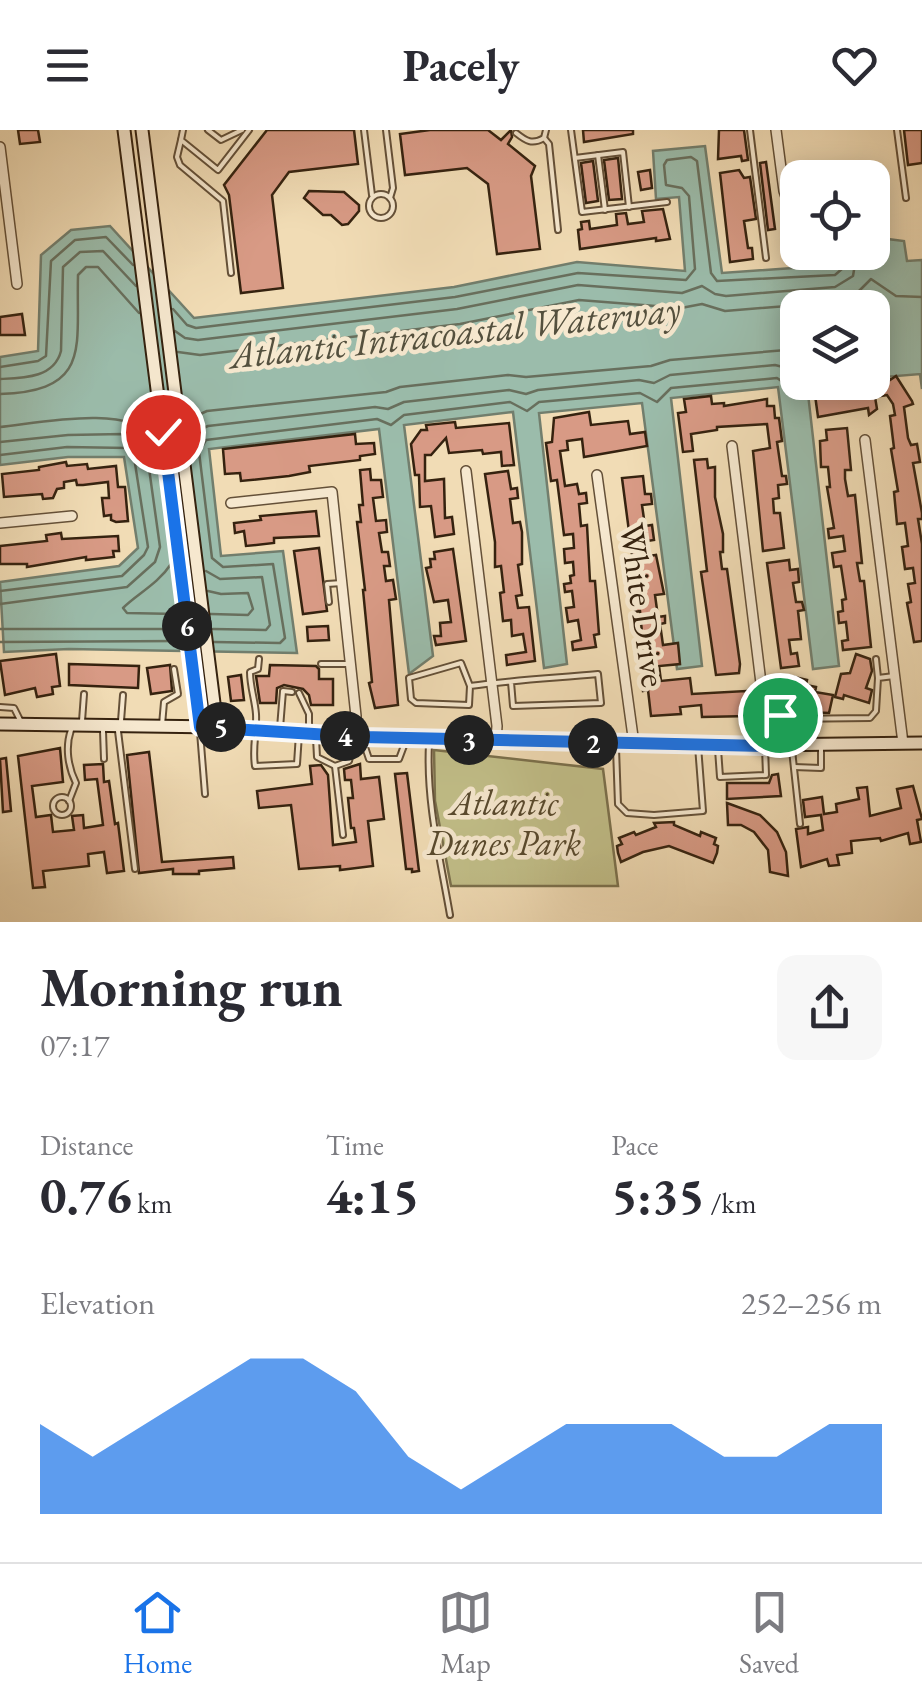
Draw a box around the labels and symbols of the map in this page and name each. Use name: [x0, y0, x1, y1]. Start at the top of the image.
water label: Atlantic Intracoastal Waterway: [224, 283, 683, 380]
pin: [121, 390, 206, 475]
street label: White Drive: [610, 520, 677, 690]
pin: 6: [162, 601, 212, 651]
pin: [738, 673, 823, 758]
pin: 5: [196, 702, 246, 752]
pin: 4: [320, 711, 370, 761]
pin: 3: [444, 715, 494, 765]
pin: 2: [568, 718, 618, 768]
park label: Atlantic Dunes Park: [426, 780, 581, 865]

